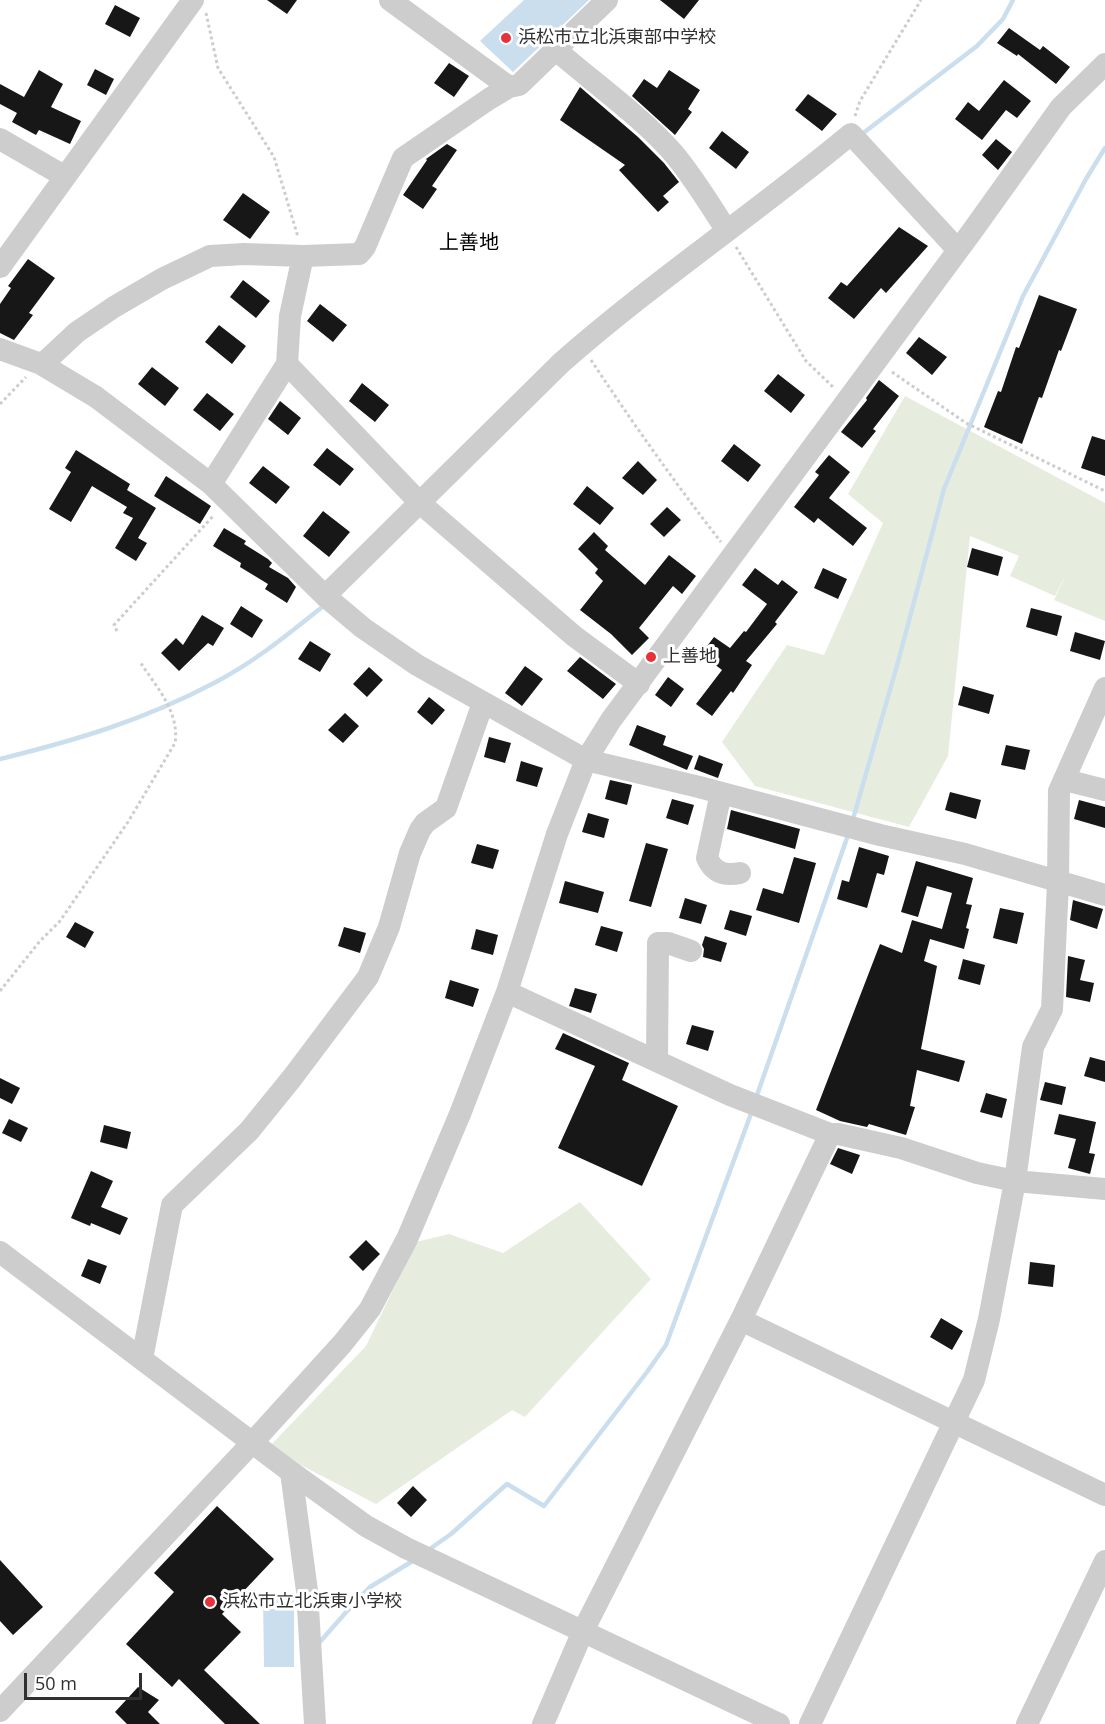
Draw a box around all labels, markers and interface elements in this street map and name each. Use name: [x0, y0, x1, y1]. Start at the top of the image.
place label: 浜松市立北浜東部中学校: [518, 27, 716, 49]
marker: 浜松市立北浜東部中学校: [499, 31, 513, 45]
district label: 上善地: [439, 231, 499, 255]
place label: 上善地: [663, 646, 717, 668]
marker: 上善地: [644, 650, 658, 664]
place label: 浜松市立北浜東小学校: [222, 1591, 402, 1613]
marker: 浜松市立北浜東小学校: [203, 1595, 217, 1609]
scale bar: [27, 1661, 146, 1699]
text: 50 m: [35, 1671, 77, 1695]

